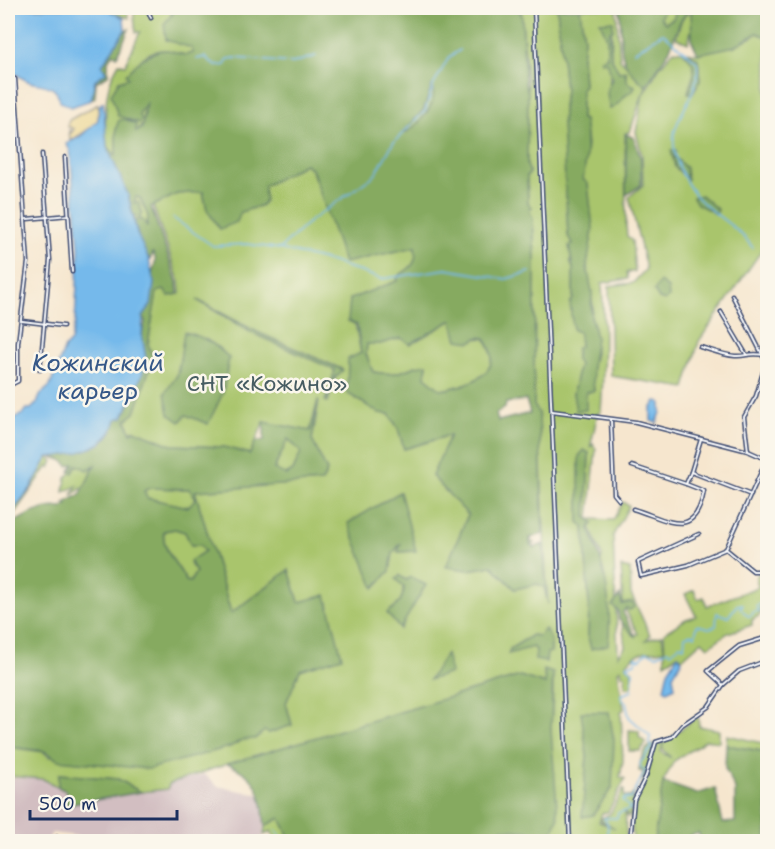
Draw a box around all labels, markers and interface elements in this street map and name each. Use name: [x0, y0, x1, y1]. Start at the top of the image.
water label: Кожинский карьер: [32, 347, 164, 407]
park label: СНТ «Кожино»: [187, 369, 347, 398]
scale bar: [30, 783, 177, 821]
text: 500 m: [39, 792, 97, 816]

